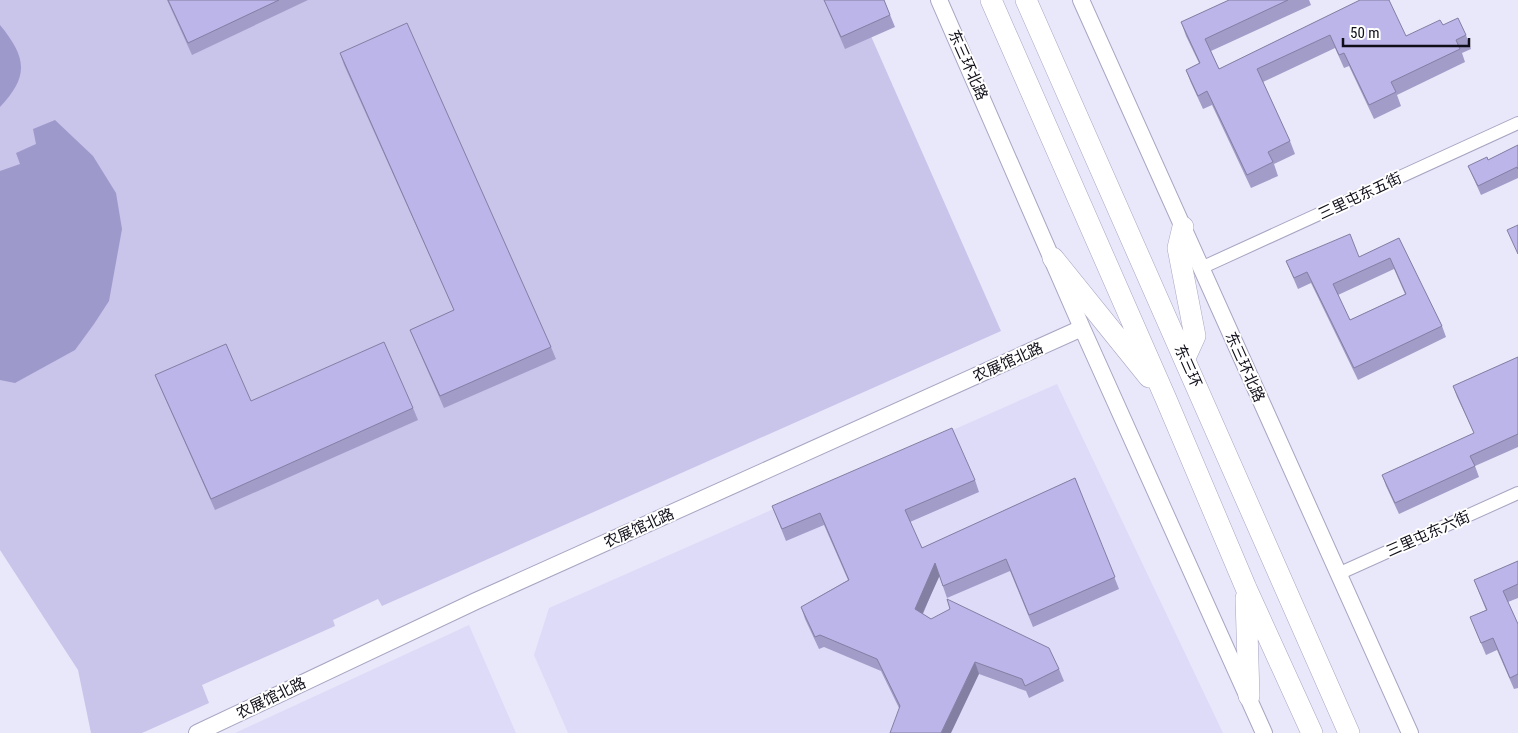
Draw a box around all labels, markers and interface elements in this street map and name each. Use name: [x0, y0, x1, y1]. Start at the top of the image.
scale bar: [1343, 15, 1469, 47]
text: 50 m: [1350, 24, 1380, 42]
street label: 东三环北路: [945, 27, 991, 103]
street label: 三里屯东五街: [1315, 169, 1405, 223]
street label: 东三环北路: [1222, 329, 1268, 405]
street label: 农展馆北路: [970, 339, 1046, 385]
street label: 东三环: [1171, 342, 1205, 390]
street label: 农展馆北路: [601, 505, 677, 551]
street label: 三里屯东六街: [1383, 507, 1473, 561]
street label: 农展馆北路: [233, 673, 309, 723]

